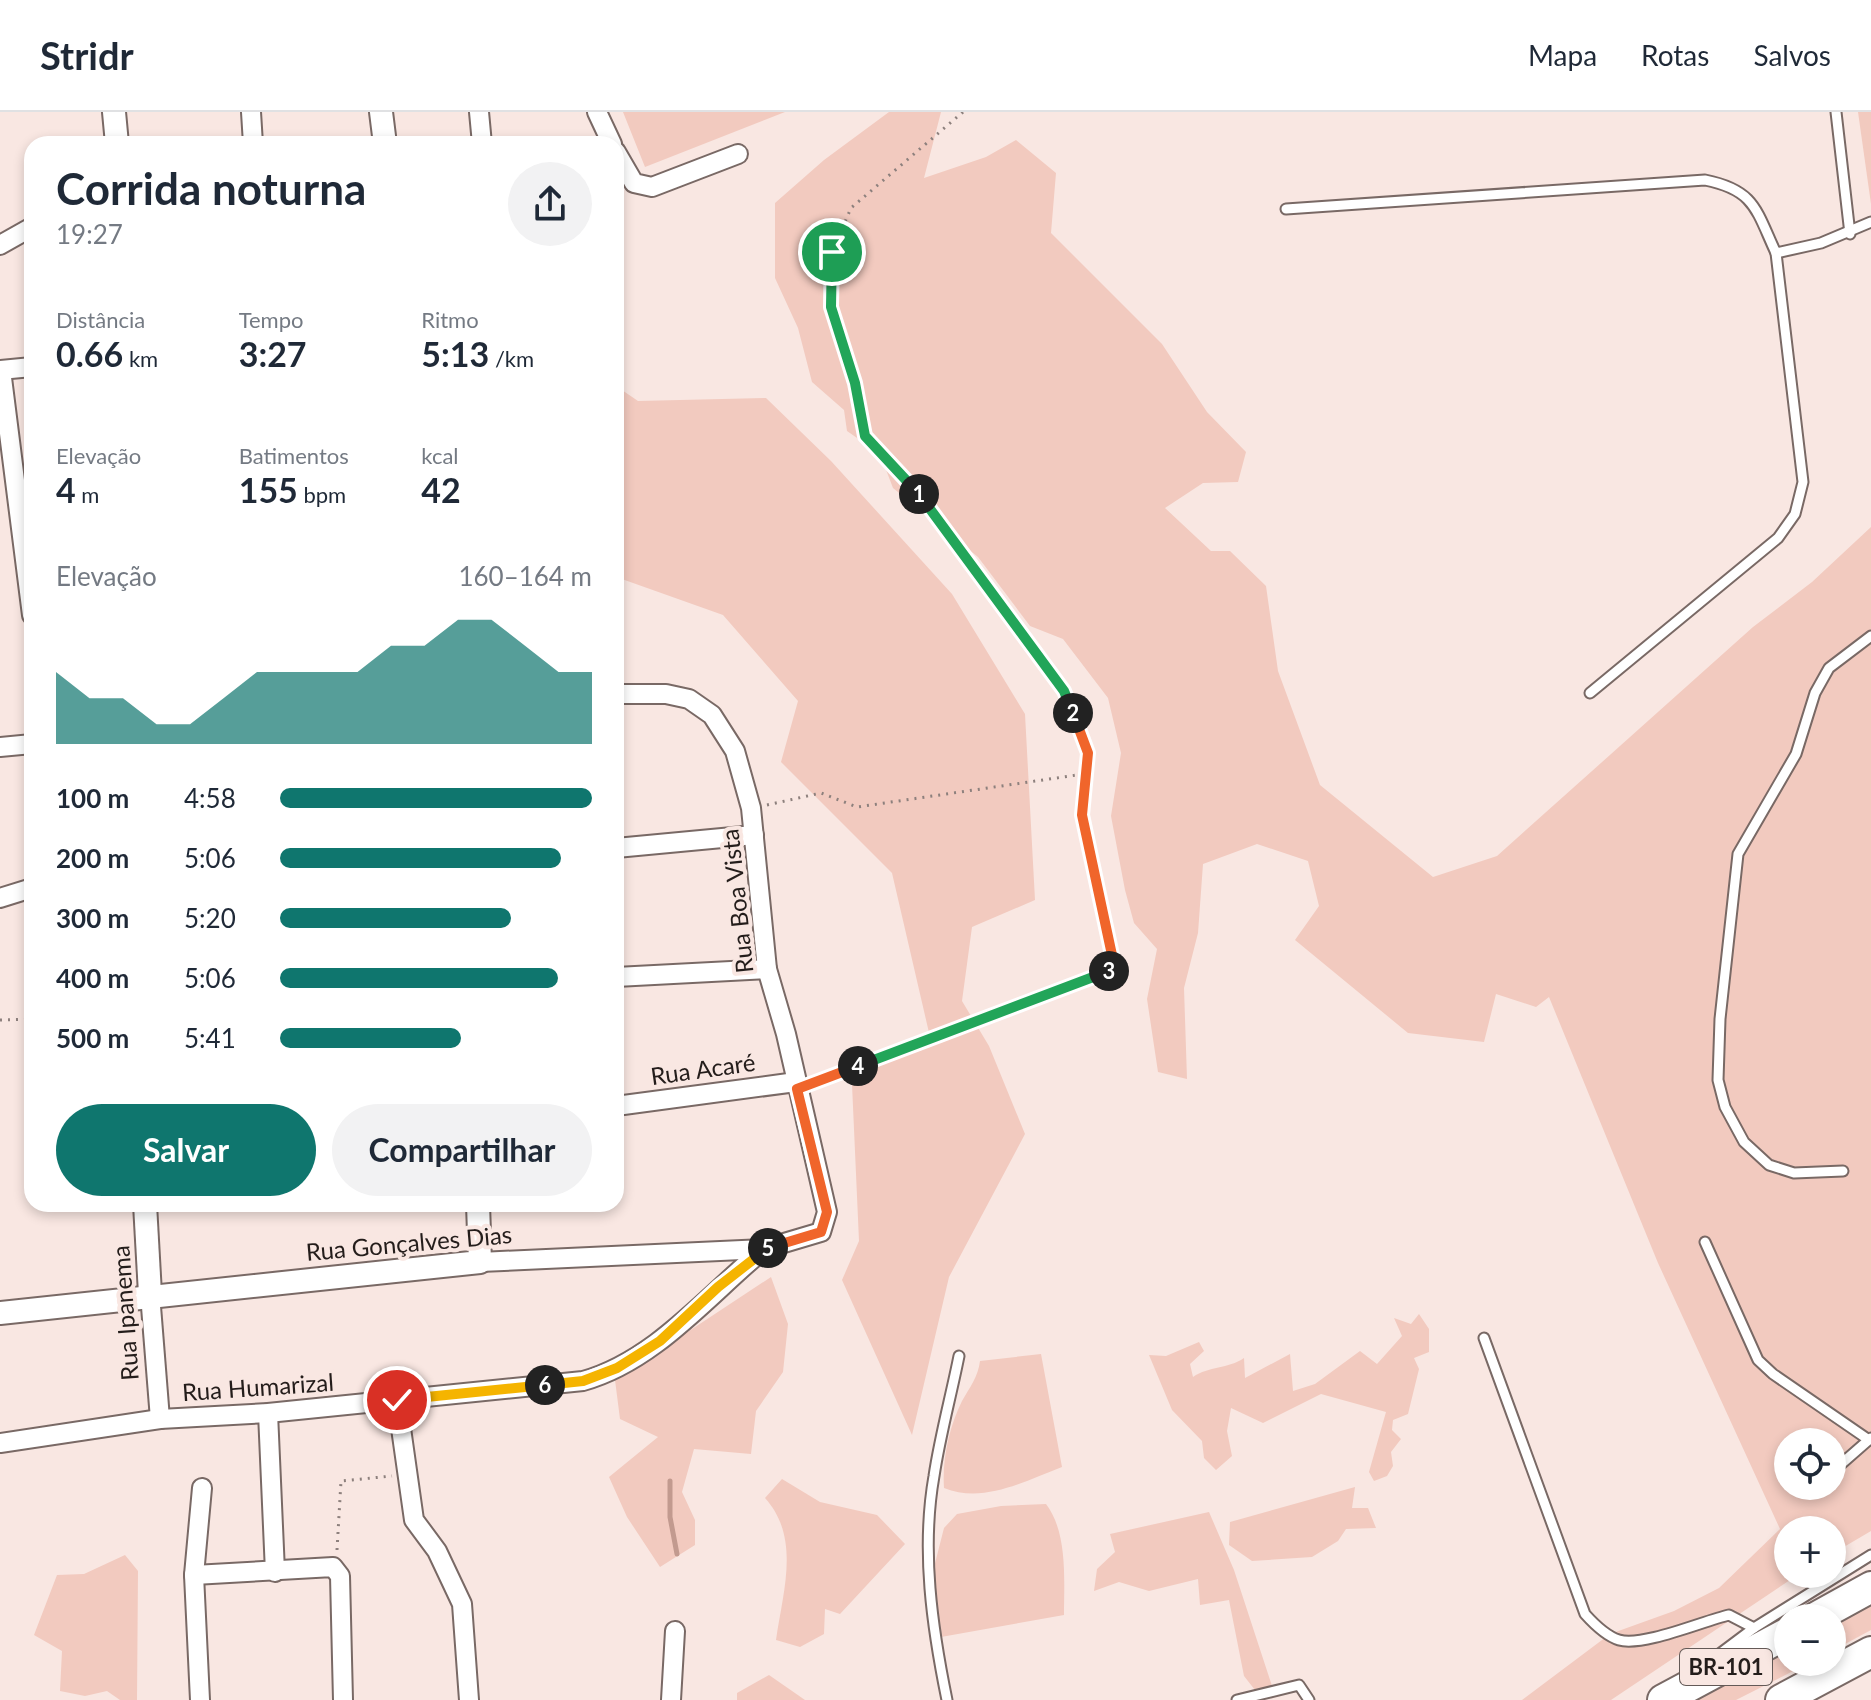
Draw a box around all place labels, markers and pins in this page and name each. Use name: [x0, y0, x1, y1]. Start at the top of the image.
pin: [798, 218, 866, 286]
pin: 1: [899, 474, 939, 514]
pin: 2: [1053, 693, 1093, 733]
pin: 3: [1089, 951, 1129, 991]
pin: 4: [838, 1046, 878, 1086]
pin: 5: [748, 1228, 788, 1268]
pin: 6: [525, 1365, 565, 1405]
pin: [363, 1366, 431, 1434]

